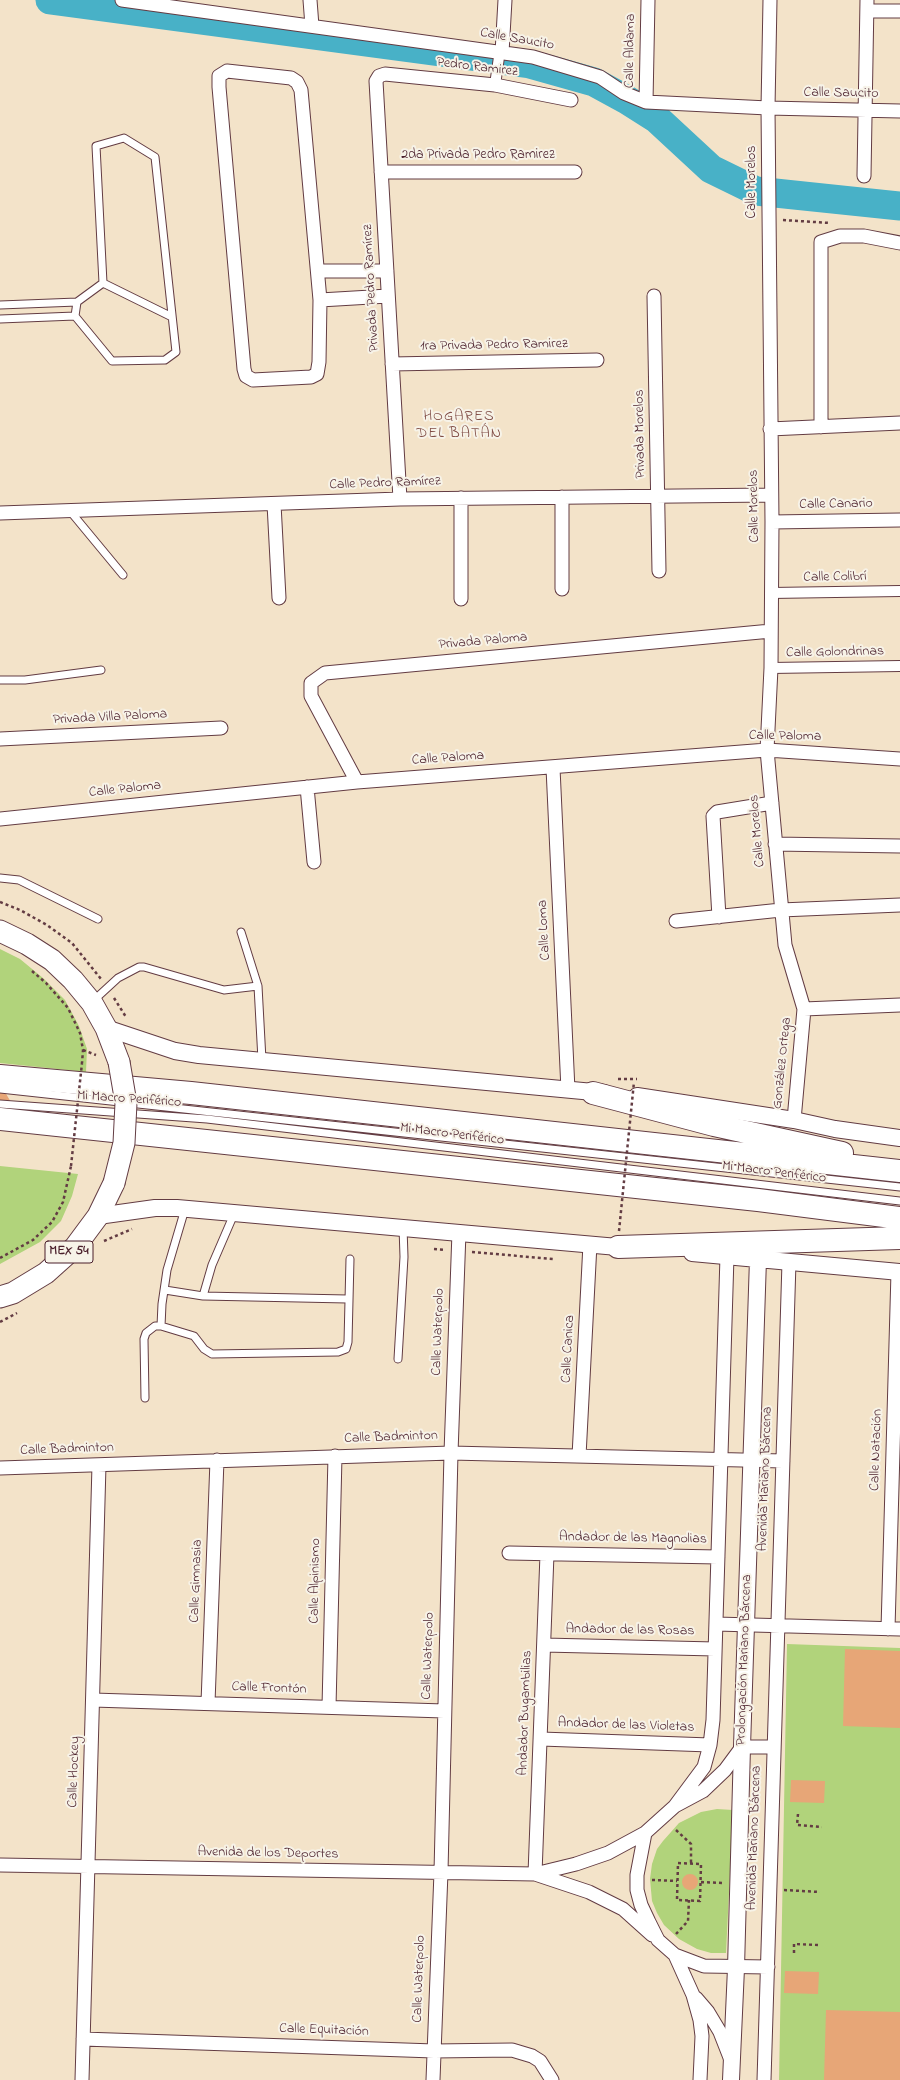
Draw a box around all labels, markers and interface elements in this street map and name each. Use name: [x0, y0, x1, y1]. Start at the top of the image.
street label: Calle Aldama: [622, 14, 640, 88]
street label: Calle Saucito: [479, 25, 555, 55]
street label: Pedro Ramirez: [435, 55, 519, 81]
street label: Calle Saucito: [803, 85, 879, 103]
street label: Calle Morelos: [745, 146, 761, 218]
street label: 2da Privada Pedro Ramirez: [401, 148, 555, 164]
street label: Privada Pedro Ramírez: [360, 224, 384, 352]
street label: 1ra Privada Pedro Ramirez: [420, 336, 568, 356]
street label: Privada Morelos: [632, 389, 650, 479]
district label: HOGARES DEL BATÁN: [416, 409, 502, 444]
street label: Calle Morelos: [746, 469, 764, 543]
street label: Calle Pedro Ramírez: [329, 474, 441, 494]
street label: Calle Canario: [799, 496, 873, 514]
street label: Calle Colibrí: [803, 569, 867, 587]
street label: Privada Paloma: [438, 630, 528, 654]
street label: Calle Golondrinas: [786, 644, 884, 662]
street label: Privada Villa Paloma: [52, 707, 168, 729]
street label: Calle Paloma: [749, 728, 821, 746]
street label: Calle Paloma: [411, 748, 485, 770]
street label: Calle Paloma: [88, 778, 162, 802]
street label: Calle Morelos: [746, 794, 770, 868]
street label: Calle Loma: [535, 899, 555, 961]
street label: González Ortega: [770, 1016, 796, 1110]
street label: Mi Macro Periférico: [76, 1088, 182, 1112]
street label: Mi Macro Periférico: [399, 1120, 505, 1150]
street label: Mi Macro Periférico: [721, 1158, 827, 1188]
road number: MEX 54: [45, 1241, 93, 1263]
street label: Calle Waterpolo: [429, 1288, 449, 1376]
street label: Calle Canica: [559, 1315, 579, 1383]
street label: Avenida Mariano Bárcena: [755, 1406, 777, 1552]
street label: Calle Natación: [867, 1409, 887, 1491]
street label: Calle Badminton: [344, 1428, 438, 1448]
street label: Calle Badminton: [20, 1440, 114, 1460]
street label: Andador de las Magnolias: [559, 1529, 707, 1549]
street label: Calle Alpinismo: [307, 1538, 325, 1624]
street label: Calle Gimnasia: [187, 1539, 207, 1623]
street label: Prolongación Mariano Bárcena: [734, 1574, 756, 1746]
street label: Calle Waterpolo: [419, 1612, 439, 1700]
street label: Andador de las Rosas: [565, 1621, 695, 1641]
street label: Andador Bugambilias: [515, 1650, 537, 1776]
street label: Calle Frontón: [231, 1679, 307, 1699]
street label: Andador de las Violetas: [557, 1715, 695, 1737]
street label: Calle Hockey: [65, 1736, 85, 1808]
street label: Avenida Mariano Bárcena: [744, 1765, 766, 1911]
street label: Avenida de los Deportes: [197, 1844, 339, 1864]
street label: Calle Waterpolo: [410, 1935, 430, 2023]
street label: Calle Equitación: [279, 2021, 369, 2041]

